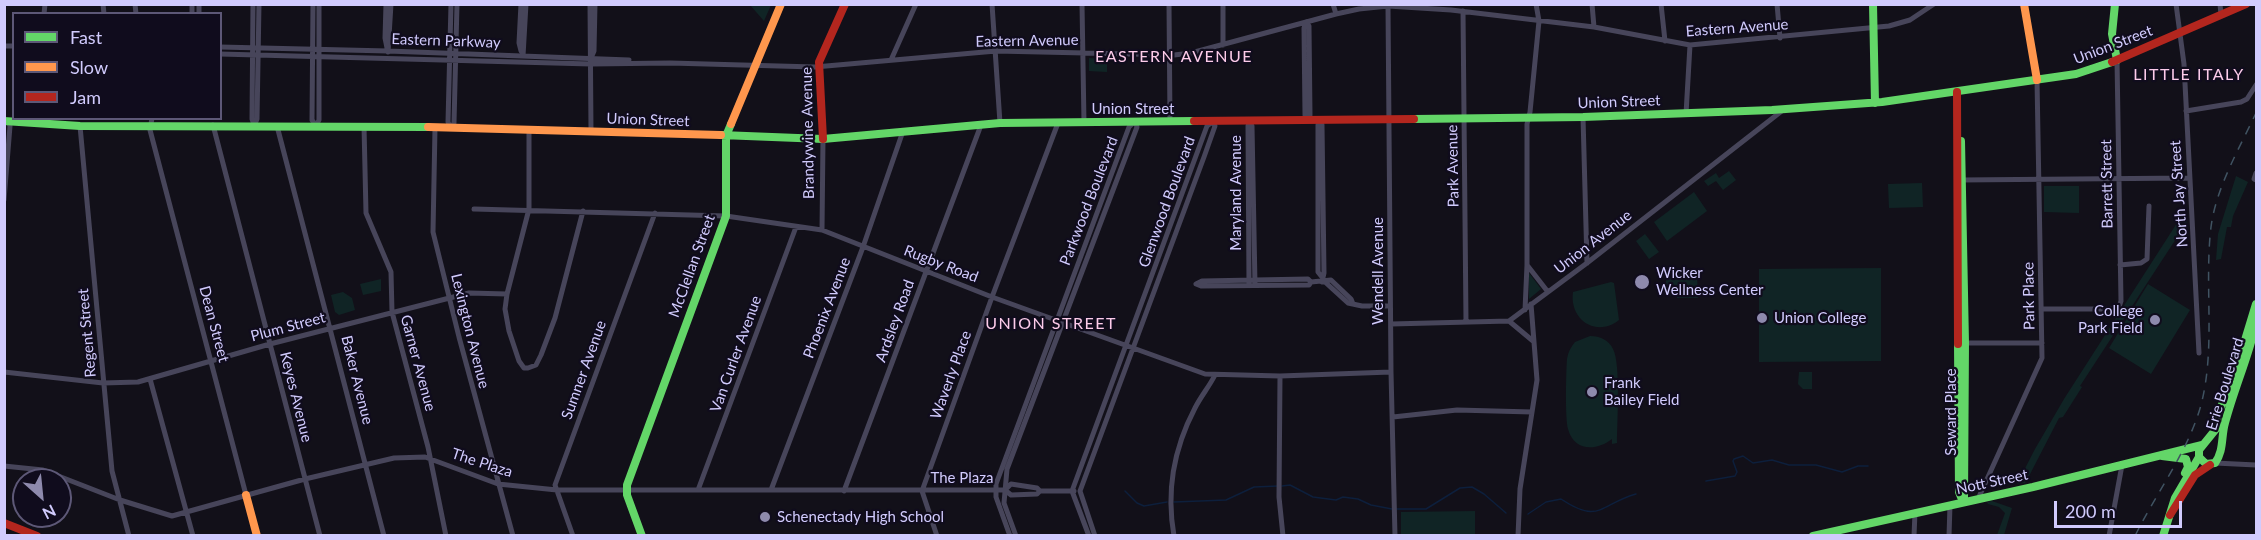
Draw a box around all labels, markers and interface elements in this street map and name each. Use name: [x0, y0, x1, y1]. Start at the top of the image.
legend: [12, 12, 222, 120]
street label: Eastern Avenue: [1685, 15, 1789, 41]
street label: Union Street: [2071, 22, 2155, 68]
text: Fast: [70, 26, 102, 48]
street label: Eastern Parkway: [391, 30, 501, 52]
street label: Eastern Avenue: [975, 31, 1079, 51]
district label: EASTERN AVENUE: [1095, 47, 1253, 67]
text: Slow: [70, 56, 108, 78]
district label: LITTLE ITALY: [2133, 65, 2245, 85]
street label: Brandywine Avenue: [798, 67, 818, 199]
text: Jam: [70, 86, 101, 108]
street label: Union Street: [1577, 92, 1661, 112]
street label: Union Street: [1092, 100, 1174, 118]
street label: Union Street: [606, 110, 690, 130]
street label: Park Avenue: [1443, 124, 1463, 208]
street label: Parkwood Boulevard: [1056, 134, 1122, 268]
street label: Glenwood Boulevard: [1135, 134, 1199, 270]
street label: Maryland Avenue: [1227, 135, 1245, 251]
street label: Barrett Street: [2097, 139, 2117, 229]
street label: North Jay Street: [2166, 140, 2192, 248]
street label: Union Avenue: [1551, 206, 1635, 278]
street label: McClellan Street: [665, 212, 719, 320]
street label: Wendell Avenue: [1369, 217, 1387, 325]
street label: Rugby Road: [901, 242, 981, 286]
street label: Phoenix Avenue: [799, 255, 855, 361]
street label: Park Place: [2019, 262, 2039, 330]
place label: Wicker Wellness Center: [1656, 264, 1764, 299]
street label: Lexington Avenue: [447, 272, 493, 390]
marker: Wicker Wellness Center: [1633, 273, 1651, 291]
street label: Ardsley Road: [872, 277, 918, 365]
street label: Dean Street: [195, 284, 233, 364]
street label: Regent Street: [74, 288, 100, 378]
street label: Van Curler Avenue: [707, 293, 765, 415]
place label: College Park Field: [2078, 302, 2143, 337]
street label: Plum Street: [249, 308, 327, 346]
place label: Union College: [1774, 309, 1866, 327]
marker: Union College: [1755, 311, 1769, 325]
street label: Garner Avenue: [396, 313, 440, 413]
marker: College Park Field: [2148, 313, 2162, 327]
district label: UNION STREET: [985, 314, 1117, 334]
street label: Sumner Avenue: [558, 318, 610, 422]
street label: Waverly Place: [927, 328, 975, 422]
street label: Baker Avenue: [337, 334, 377, 426]
street label: Erie Boulevard: [2202, 336, 2248, 432]
street label: Keyes Avenue: [276, 350, 316, 444]
street label: Seward Place: [1942, 368, 1960, 456]
place label: Frank Bailey Field: [1604, 374, 1679, 409]
marker: Frank Bailey Field: [1585, 385, 1599, 399]
street label: The Plaza: [449, 445, 515, 481]
street label: Nott Street: [1954, 466, 2030, 498]
north arrow: [12, 468, 72, 528]
street label: The Plaza: [930, 469, 994, 487]
scale bar: [2057, 489, 2184, 527]
text: 200 m: [2065, 500, 2116, 522]
text: N: [40, 501, 59, 524]
place label: Schenectady High School: [777, 508, 944, 526]
marker: Schenectady High School: [758, 510, 772, 524]

